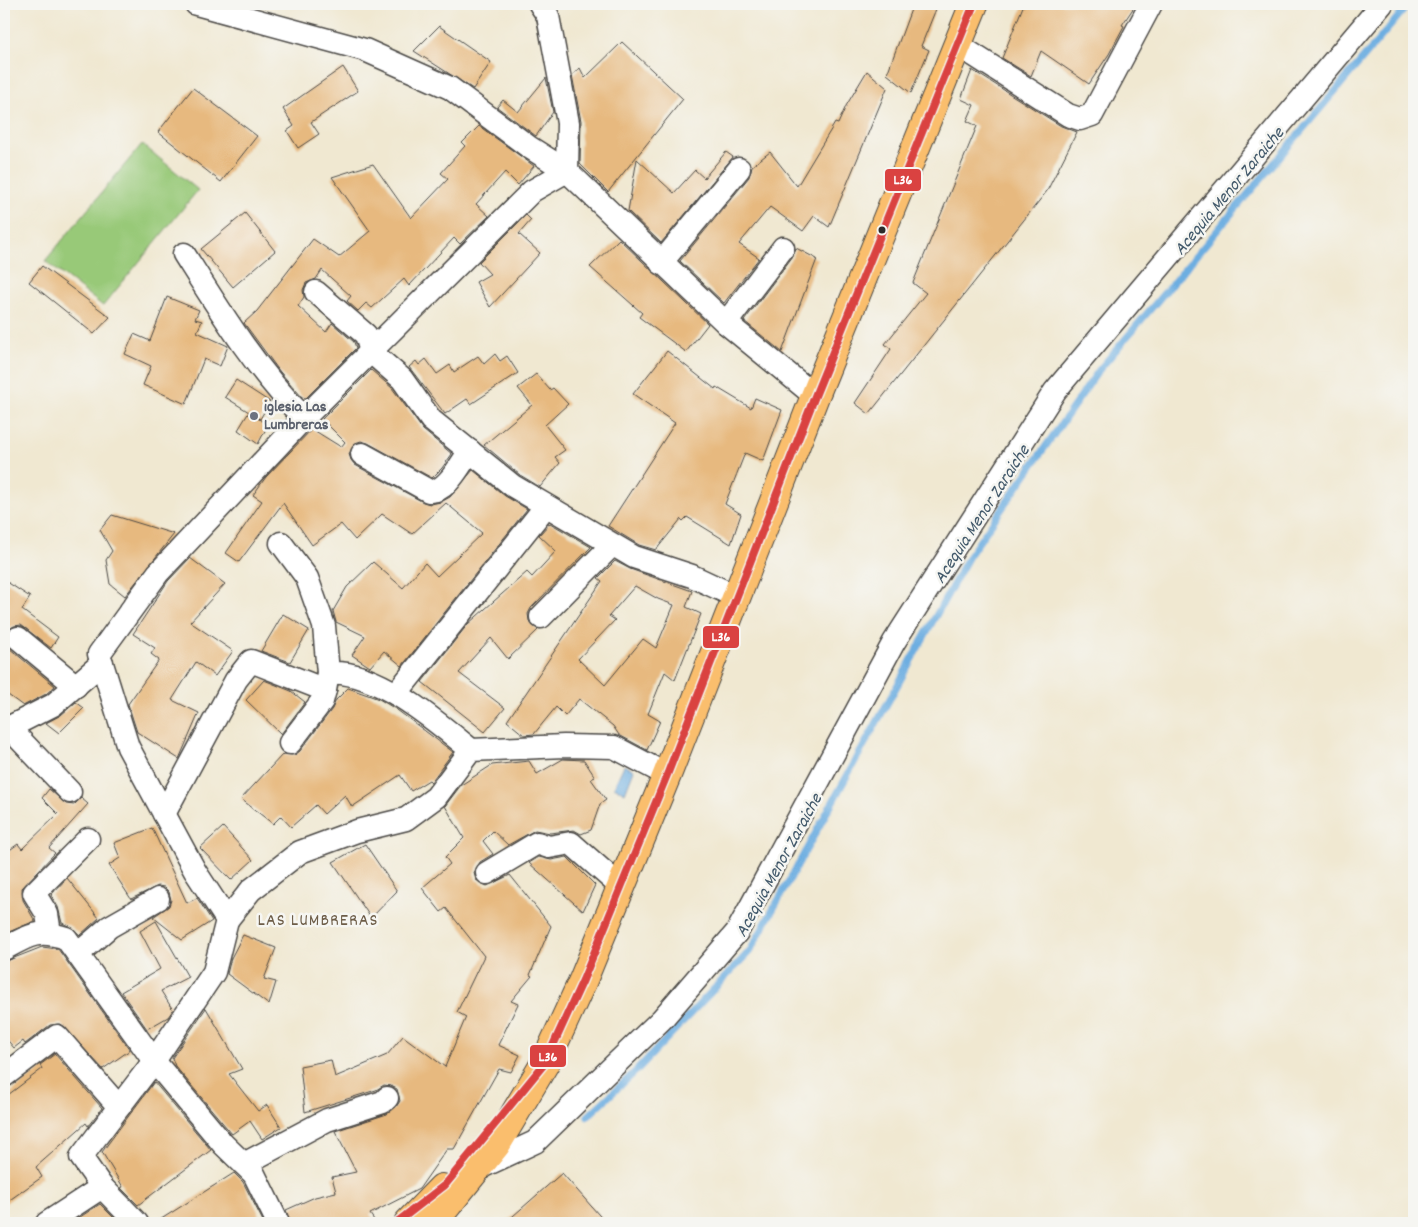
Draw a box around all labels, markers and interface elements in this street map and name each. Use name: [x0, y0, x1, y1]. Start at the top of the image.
water label: Acequia Menor Zaraiche: [1169, 122, 1292, 261]
line badge: L36: [884, 168, 922, 192]
text: L36: [894, 171, 913, 191]
unlabelled marker: [877, 225, 887, 235]
place label: iglesia Las Lumbreras: [264, 396, 329, 437]
marker: iglesia Las Lumbreras: [248, 410, 260, 422]
water label: Acequia Menor Zaraiche: [929, 440, 1038, 589]
line badge: L36: [702, 625, 740, 649]
text: L36: [712, 628, 731, 648]
water label: Acequia Menor Zaraiche: [730, 789, 830, 942]
district label: LAS LUMBRERAS: [258, 909, 378, 934]
line badge: L36: [529, 1044, 567, 1068]
text: L36: [539, 1048, 558, 1068]

